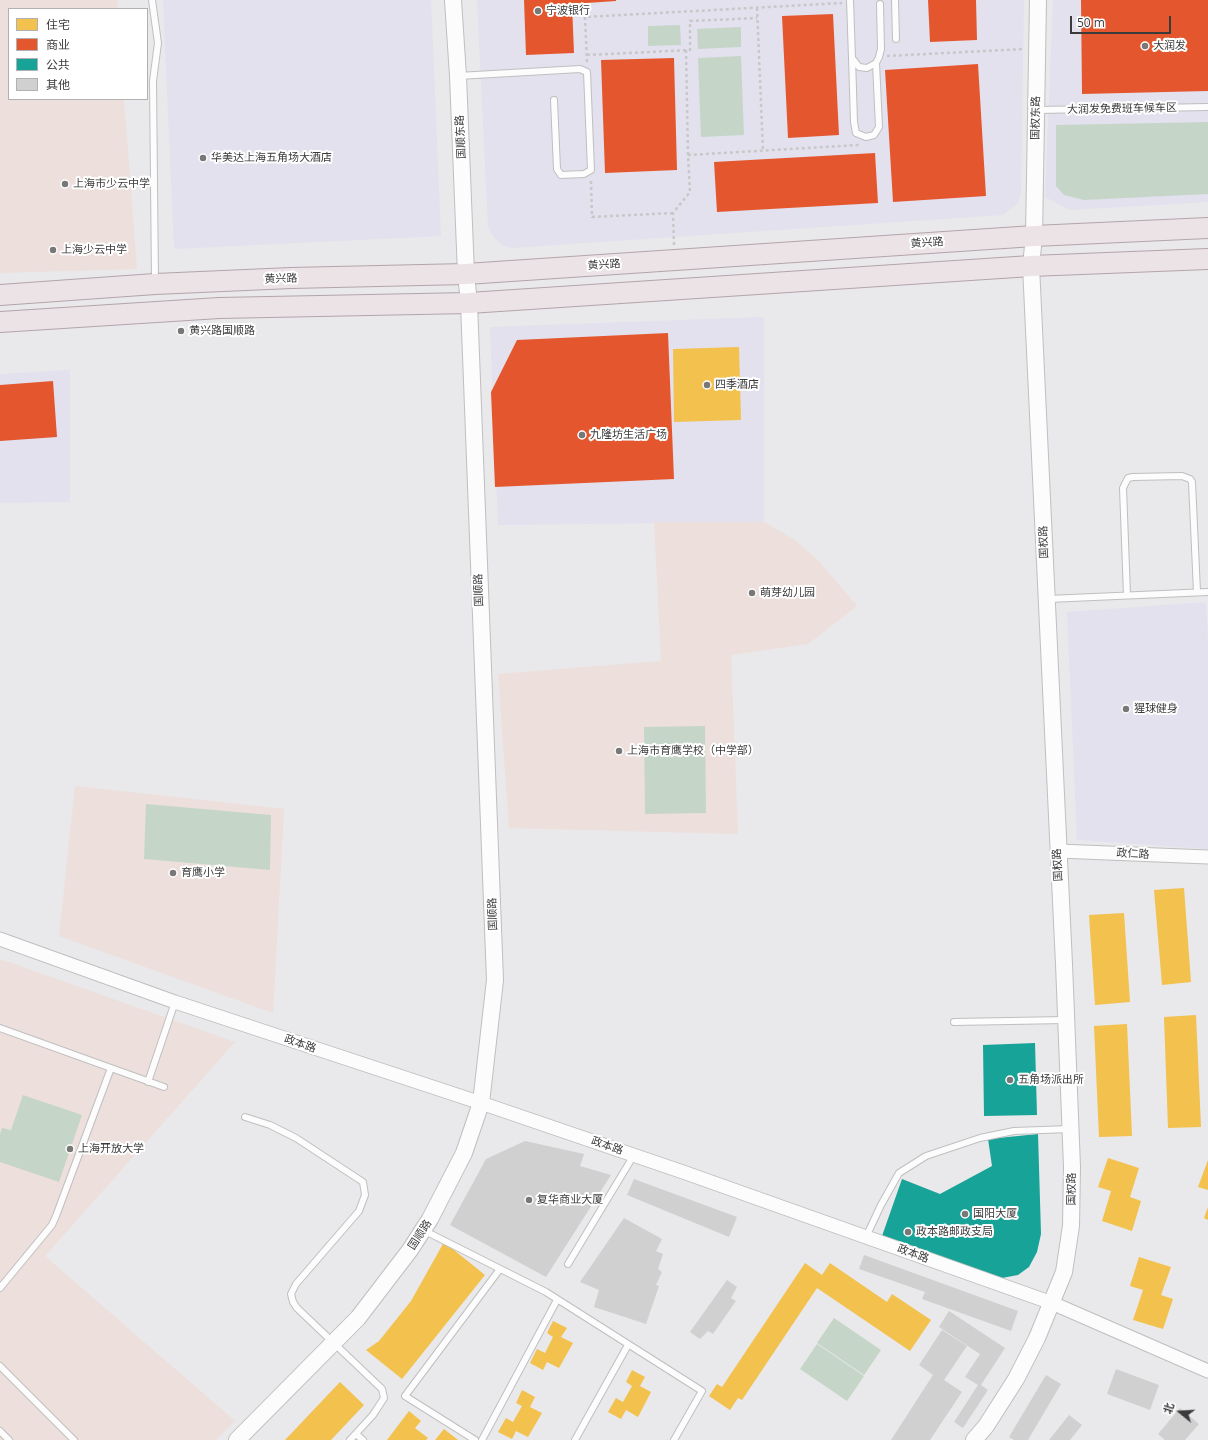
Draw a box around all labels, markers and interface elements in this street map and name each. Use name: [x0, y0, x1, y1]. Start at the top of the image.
place label: 宁波银行: [546, 4, 590, 18]
marker: 宁波银行: [533, 6, 543, 16]
legend: [8, 8, 148, 100]
scale bar: [1072, 8, 1173, 34]
text: 50 m: [1077, 14, 1105, 31]
text: 住宅: [46, 16, 70, 33]
text: 商业: [46, 36, 70, 53]
place label: 大润发: [1153, 39, 1186, 53]
marker: 大润发: [1140, 41, 1150, 51]
text: 公共: [46, 56, 70, 73]
text: 其他: [46, 76, 70, 93]
street label: 国权东路: [1029, 96, 1043, 140]
street label: 大润发免费班车候车区: [1067, 101, 1177, 117]
street label: 国顺东路: [453, 115, 469, 159]
place label: 华美达上海五角场大酒店: [211, 151, 332, 165]
marker: 华美达上海五角场大酒店: [198, 153, 208, 163]
place label: 上海市少云中学: [73, 177, 150, 191]
marker: 上海市少云中学: [60, 179, 70, 189]
street label: 黄兴路: [910, 235, 944, 251]
place label: 上海少云中学: [61, 243, 127, 257]
marker: 上海少云中学: [48, 245, 58, 255]
street label: 黄兴路: [587, 257, 621, 273]
street label: 黄兴路: [264, 272, 298, 286]
place label: 黄兴路国顺路: [189, 324, 255, 338]
marker: 黄兴路国顺路: [176, 326, 186, 336]
place label: 四季酒店: [715, 378, 759, 392]
marker: 四季酒店: [702, 380, 712, 390]
place label: 九隆坊生活广场: [590, 428, 667, 442]
marker: 九隆坊生活广场: [577, 430, 587, 440]
street label: 国权路: [1037, 525, 1051, 559]
street label: 国顺路: [472, 573, 486, 607]
place label: 萌芽幼儿园: [760, 586, 815, 600]
marker: 萌芽幼儿园: [747, 588, 757, 598]
place label: 猩球健身: [1134, 702, 1178, 716]
marker: 猩球健身: [1121, 704, 1131, 714]
place label: 上海市育鹰学校（中学部）: [627, 744, 759, 758]
marker: 上海市育鹰学校（中学部）: [614, 746, 624, 756]
street label: 政仁路: [1116, 847, 1150, 861]
street label: 国权路: [1051, 848, 1065, 882]
place label: 育鹰小学: [181, 866, 225, 880]
marker: 育鹰小学: [168, 868, 178, 878]
street label: 国顺路: [486, 897, 500, 931]
street label: 政本路: [282, 1032, 318, 1056]
place label: 五角场派出所: [1018, 1073, 1084, 1087]
marker: 五角场派出所: [1005, 1075, 1015, 1085]
street label: 政本路: [589, 1134, 625, 1158]
place label: 上海开放大学: [78, 1142, 144, 1156]
marker: 上海开放大学: [65, 1144, 75, 1154]
street label: 国权路: [1065, 1173, 1079, 1205]
place label: 复华商业大厦: [537, 1193, 603, 1207]
marker: 复华商业大厦: [524, 1195, 534, 1205]
place label: 国阳大厦: [973, 1207, 1017, 1221]
marker: 国阳大厦: [960, 1209, 970, 1219]
street label: 国顺路: [405, 1218, 435, 1252]
place label: 政本路邮政支局: [916, 1225, 993, 1239]
marker: 政本路邮政支局: [903, 1227, 913, 1237]
street label: 政本路: [895, 1242, 931, 1266]
north arrow: [1160, 1392, 1200, 1432]
text: 北: [1159, 1401, 1177, 1416]

